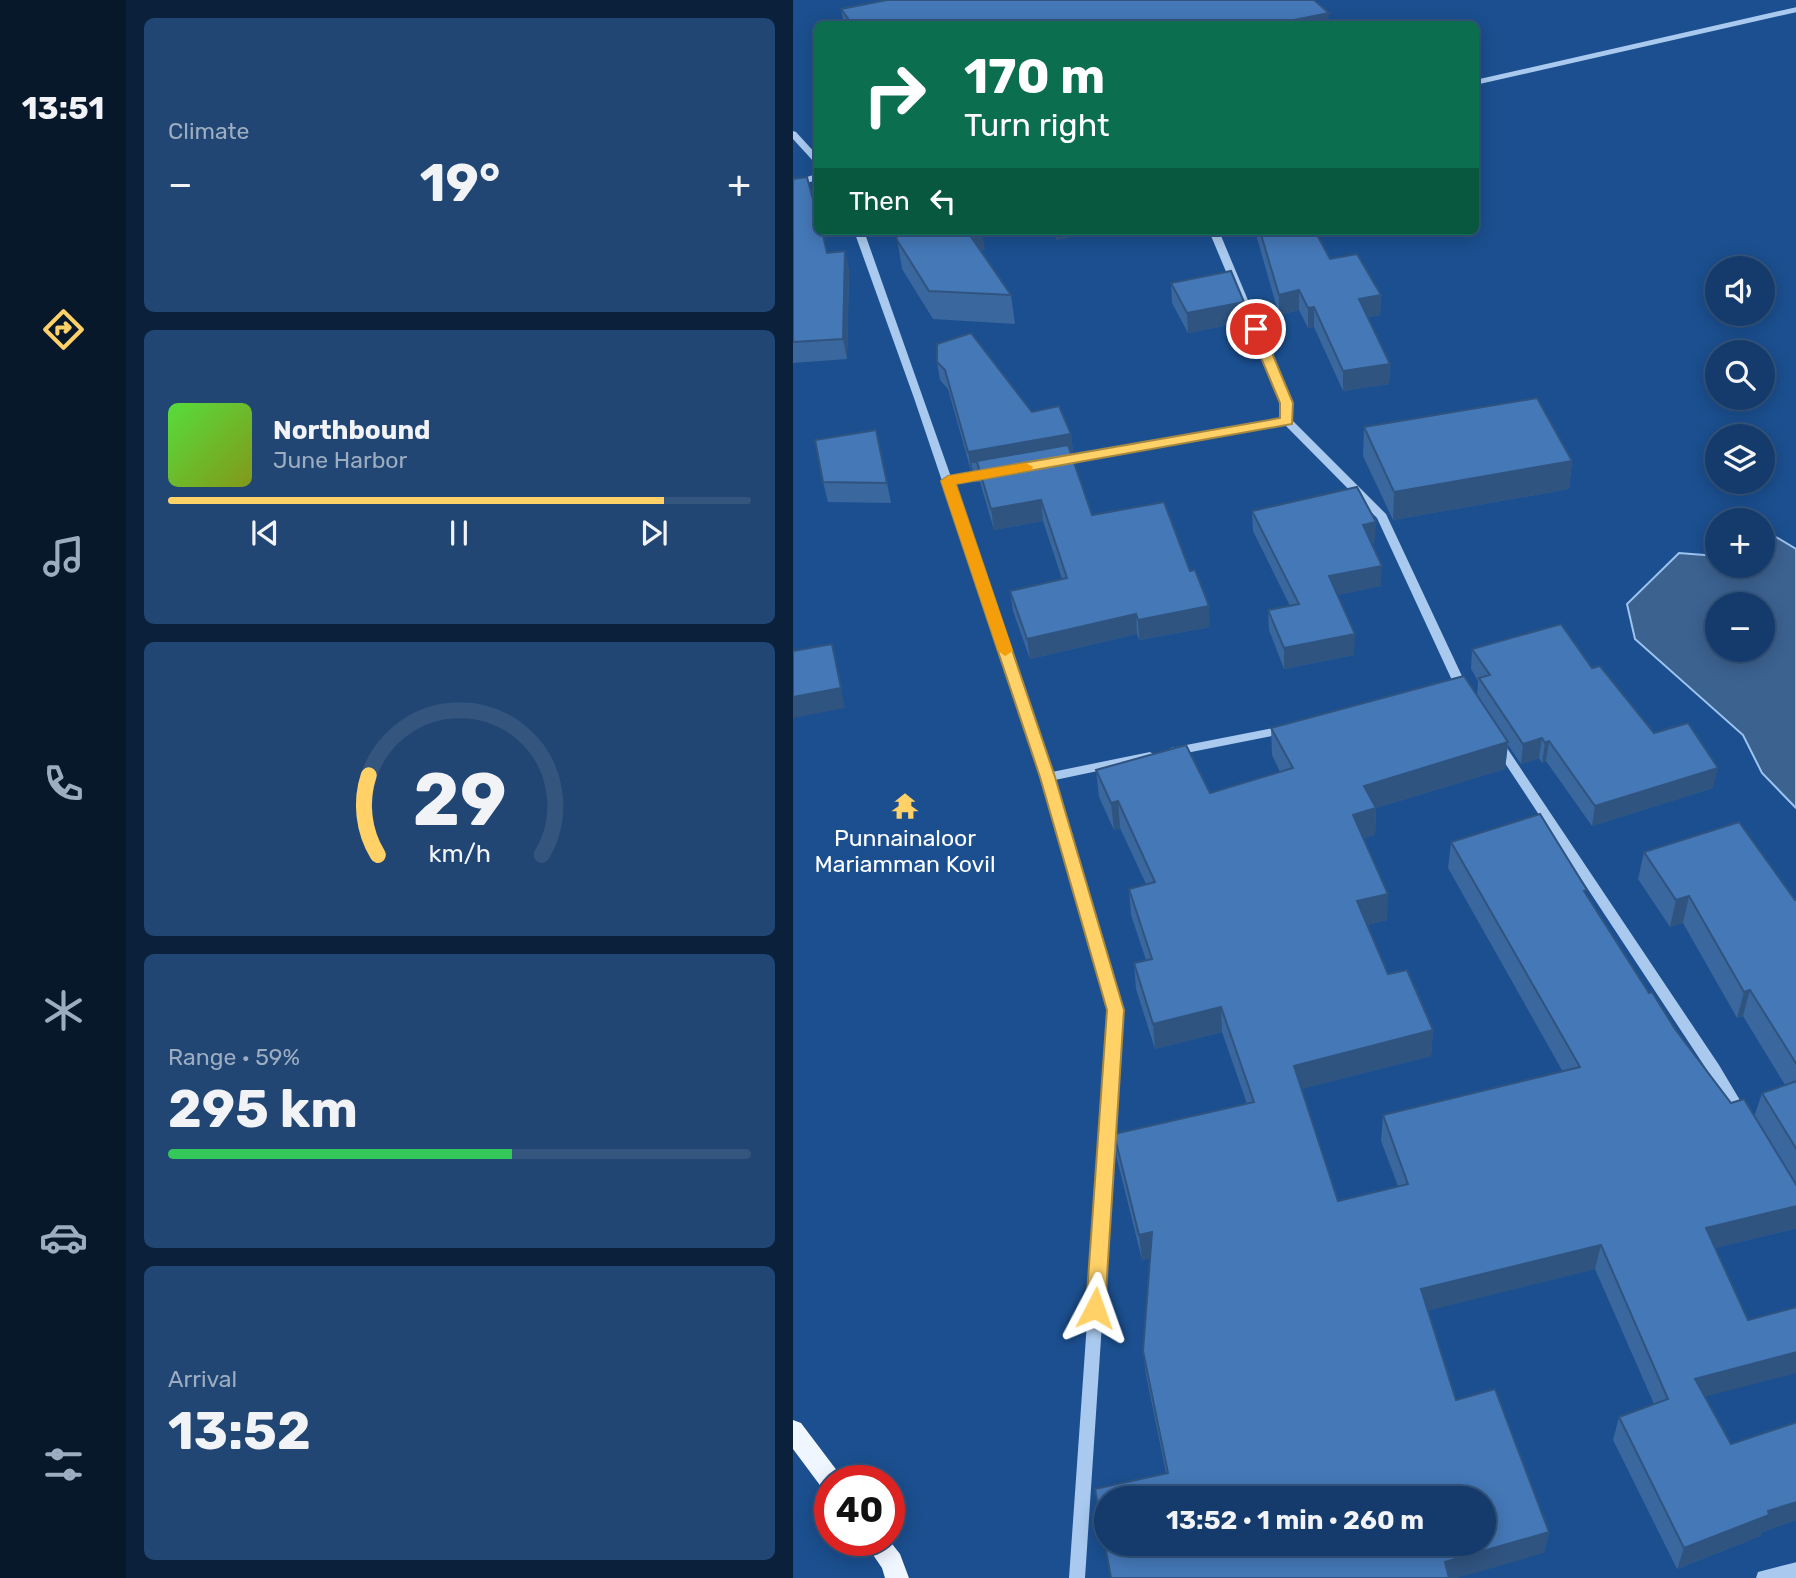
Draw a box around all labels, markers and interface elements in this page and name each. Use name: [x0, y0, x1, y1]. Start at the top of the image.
text: 170 m: [964, 47, 1105, 105]
icon: right: [849, 49, 940, 140]
text: 13:51: [22, 89, 104, 127]
text: Turn right: [964, 106, 1109, 144]
text: Climate: [168, 117, 249, 145]
text: 19°: [420, 152, 500, 214]
text: −: [168, 161, 193, 207]
text: +: [727, 161, 751, 207]
icon: left: [924, 182, 962, 220]
text: Then: [849, 186, 910, 217]
map controls: [1705, 256, 1775, 662]
button: sound: [1705, 256, 1775, 326]
pin: [1226, 299, 1286, 359]
icon: directions: [39, 305, 88, 354]
icon: arrive: [1237, 310, 1275, 348]
button: search: [1705, 340, 1775, 410]
text: Northbound: [273, 415, 431, 446]
button: layers: [1705, 424, 1775, 494]
text: June Harbor: [273, 446, 407, 474]
button: +: [1705, 508, 1775, 578]
icon: previous: [246, 514, 284, 552]
icon: pause: [440, 514, 478, 552]
icon: next: [635, 514, 673, 552]
icon: music: [39, 532, 88, 581]
button: −: [1705, 592, 1775, 662]
text: 29: [413, 757, 506, 843]
icon: phone: [39, 759, 88, 808]
temple icon: Punnainaloor Mariamman Kovil: [890, 791, 920, 821]
place label: Punnainaloor Mariamman Kovil: [815, 824, 995, 878]
text: km/h: [428, 839, 491, 868]
icon: climate: [39, 986, 88, 1035]
text: Range · 59%: [168, 1043, 300, 1071]
text: 295 km: [168, 1078, 358, 1140]
icon: car: [39, 1213, 88, 1262]
position arrow: [1058, 1271, 1132, 1345]
text: Arrival: [168, 1365, 237, 1393]
text: 13:52: [168, 1400, 311, 1462]
icon: filters: [39, 1440, 88, 1489]
speed limit sign: 40: [814, 1465, 905, 1556]
text: 13:52 · 1 min · 260 m: [1166, 1505, 1424, 1536]

